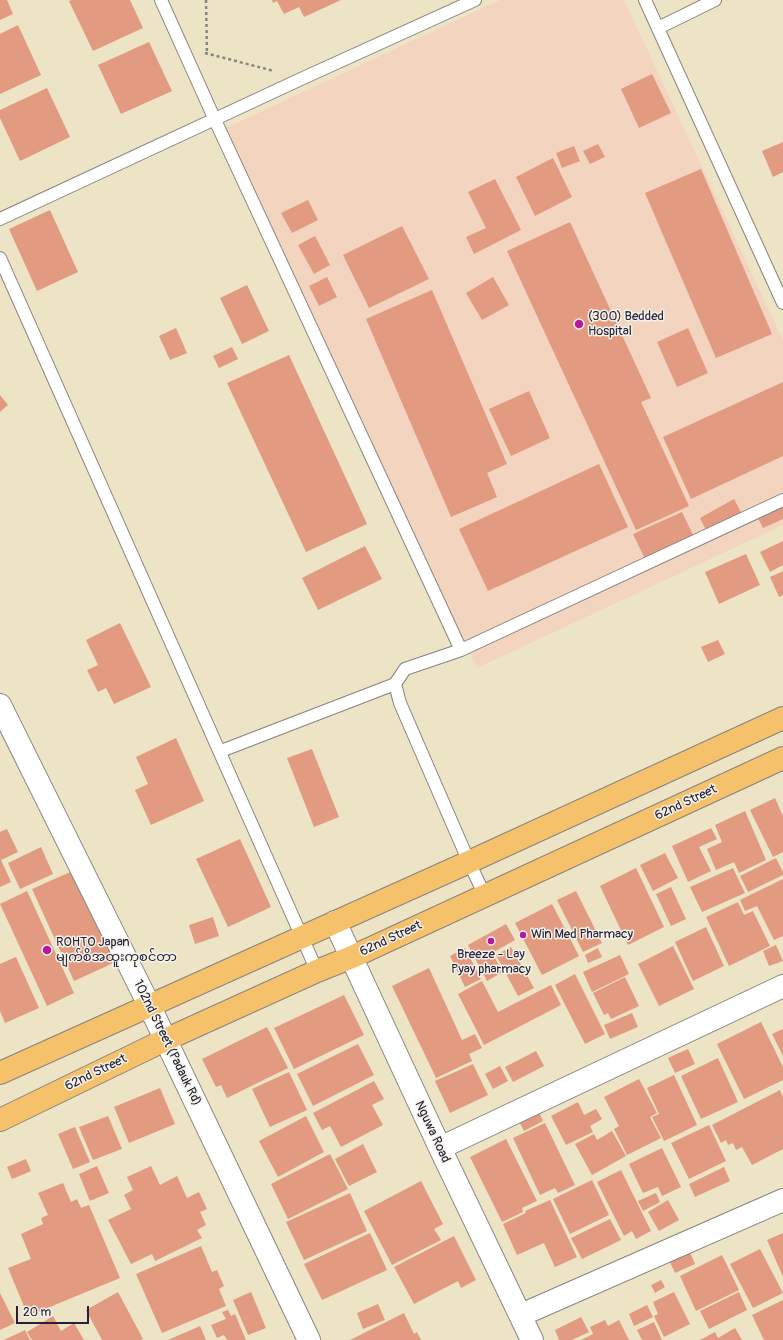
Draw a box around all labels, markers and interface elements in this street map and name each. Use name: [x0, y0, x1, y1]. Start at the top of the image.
place label: (300) Bedded Hospital: [588, 309, 664, 340]
marker: (300) Bedded Hospital: [573, 318, 585, 330]
street label: 62nd Street: [653, 782, 719, 824]
street label: 62nd Street: [358, 918, 424, 960]
place label: Win Med Pharmacy: [531, 927, 633, 943]
marker: Win Med Pharmacy: [518, 930, 528, 940]
place label: ROHTO Japan မျက်စိအထူးကုစင်တာ: [56, 935, 177, 966]
marker: Breeze - Lay Pyay pharmacy: [486, 936, 496, 946]
marker: ROHTO Japan မျက်စိအထူးကုစင်တာ: [41, 944, 53, 956]
place label: Breeze - Lay Pyay pharmacy: [451, 947, 531, 978]
street label: 102nd Street (Padauk Rd): [130, 978, 204, 1108]
street label: 62nd Street: [63, 1051, 129, 1095]
street label: Nguwa Road: [411, 1099, 453, 1165]
scale bar: [18, 1298, 91, 1324]
text: 20 m: [23, 1305, 51, 1320]

